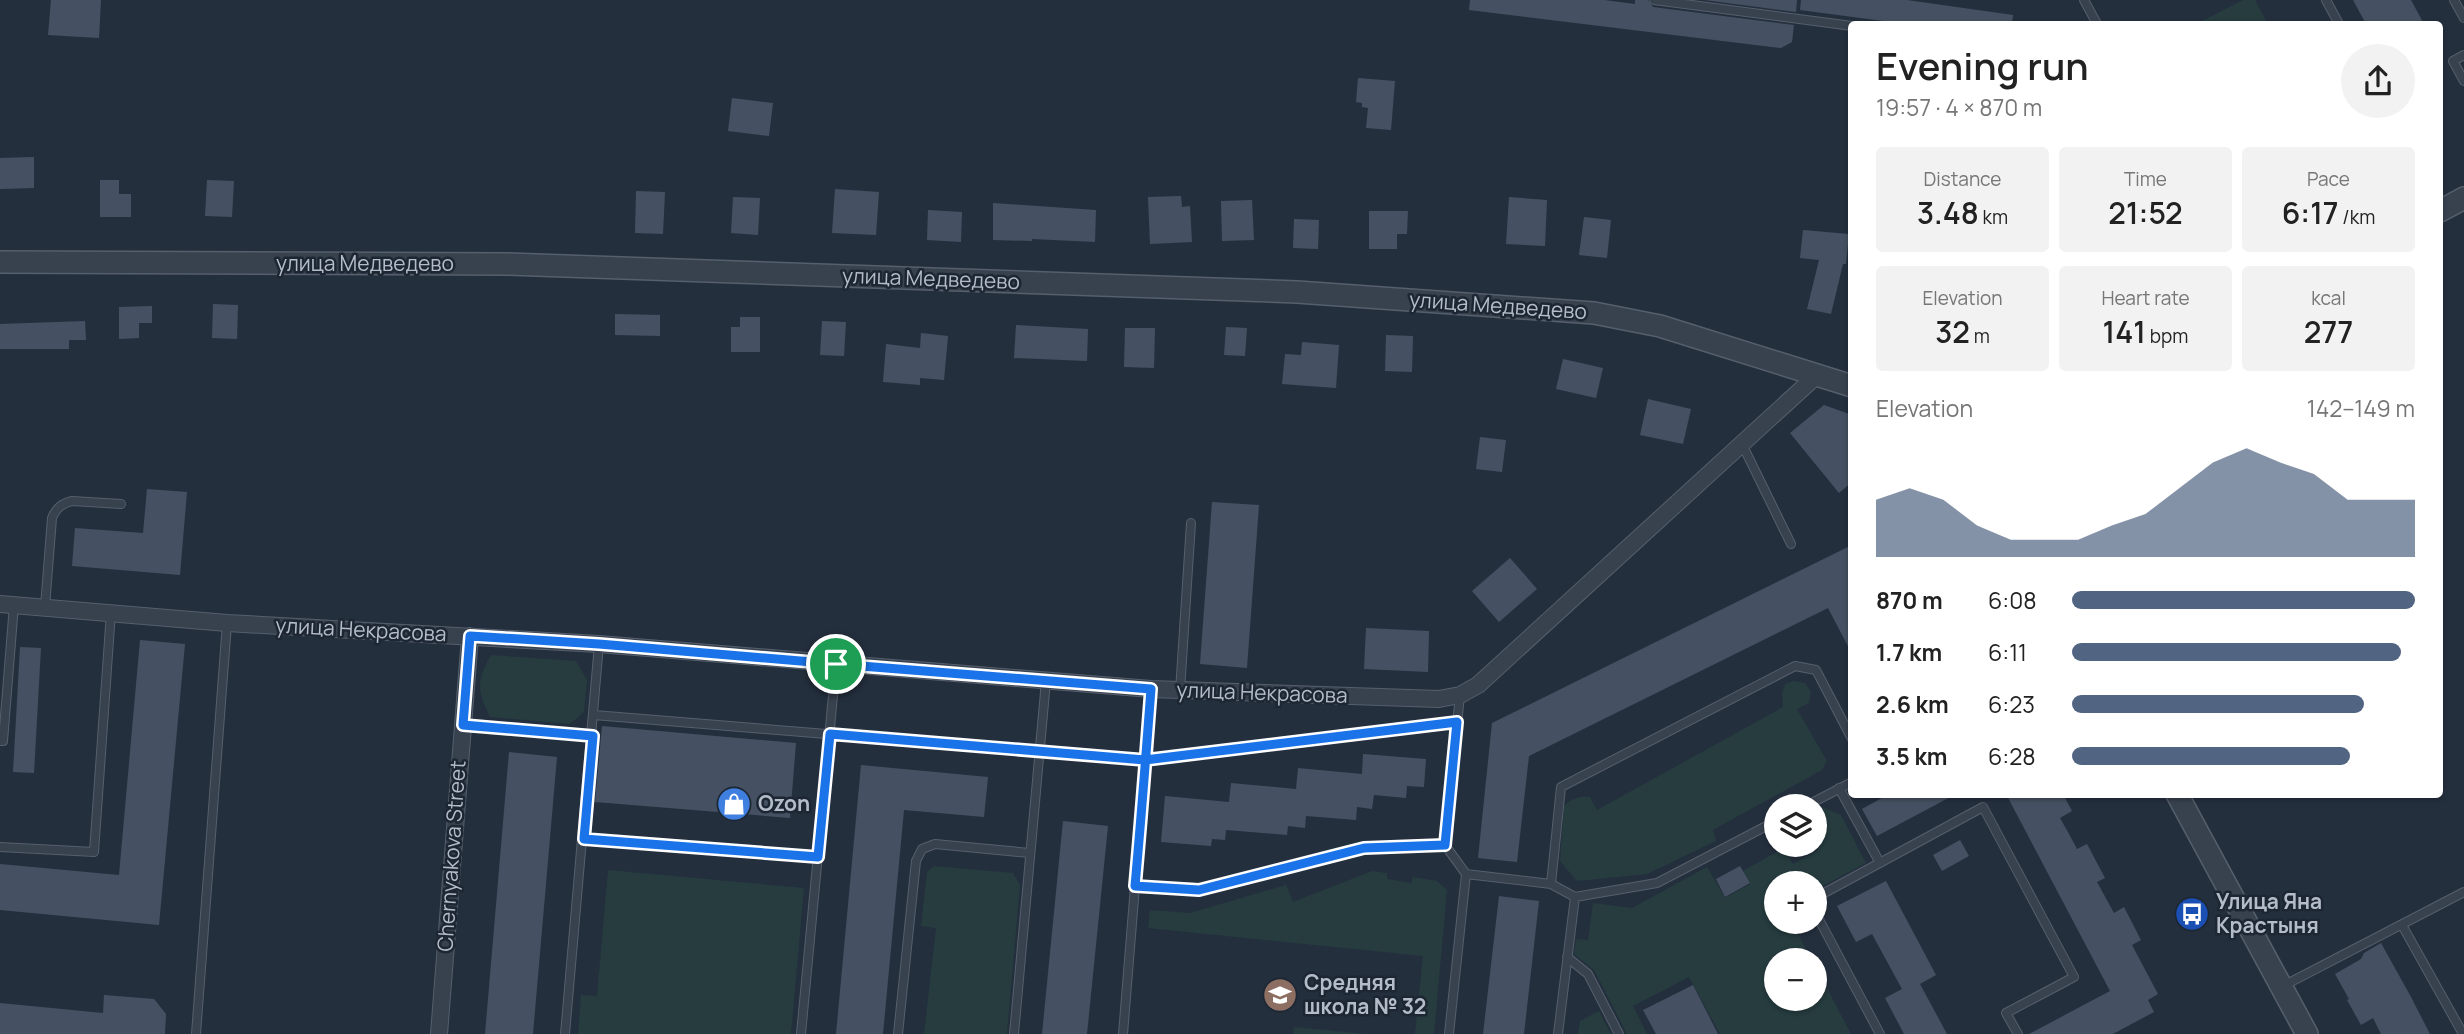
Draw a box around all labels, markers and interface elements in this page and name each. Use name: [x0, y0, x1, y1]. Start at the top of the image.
text: Evening run: [1876, 39, 2089, 91]
button: share: [2341, 44, 2415, 118]
text: 19:57 · 4 × 870 m: [1876, 91, 2042, 123]
text: Distance: [1924, 166, 2001, 192]
text: Time: [2124, 166, 2167, 192]
text: Pace: [2307, 166, 2350, 192]
text: 3.48: [1917, 192, 1979, 233]
text: 21:52: [2108, 192, 2183, 233]
text: 6:17: [2282, 192, 2339, 233]
text: km: [1979, 204, 2008, 230]
text: /km: [2339, 204, 2375, 230]
street label: улица Медведево: [276, 249, 454, 277]
street label: улица Медведево: [842, 261, 1021, 295]
street label: улица Медведево: [1408, 285, 1588, 325]
text: Elevation: [1922, 285, 2003, 311]
text: Heart rate: [2101, 285, 2190, 311]
text: kcal: [2311, 285, 2346, 311]
text: 32: [1935, 311, 1970, 352]
text: 141: [2103, 311, 2146, 352]
text: 277: [2304, 311, 2353, 352]
text: m: [1970, 323, 1990, 349]
text: bpm: [2146, 323, 2188, 349]
text: Elevation: [1876, 392, 1973, 424]
text: 142–149 m: [2307, 392, 2415, 424]
text: 870 m: [1876, 584, 1943, 616]
text: 6:08: [1988, 584, 2037, 616]
street label: улица Некрасова: [275, 611, 447, 647]
pin: [806, 634, 866, 694]
text: 1.7 km: [1876, 636, 1942, 668]
text: 6:11: [1988, 636, 2027, 668]
icon: arrive: [817, 645, 855, 683]
street label: улица Некрасова: [1176, 675, 1348, 709]
text: 2.6 km: [1876, 688, 1949, 720]
text: 6:23: [1988, 688, 2035, 720]
text: 3.5 km: [1876, 740, 1947, 772]
text: 6:28: [1988, 740, 2036, 772]
street label: Chernyakova Street: [430, 759, 472, 952]
shop icon: Ozon: [715, 785, 753, 823]
place label: Ozon: [758, 789, 810, 817]
map controls: [1764, 794, 1827, 1011]
button: layers: [1764, 794, 1827, 857]
button: +: [1764, 871, 1827, 934]
place label: Улица Яна Крастыня: [2216, 887, 2322, 939]
bus stop icon: Улица Яна Крастыня: [2173, 895, 2211, 933]
button: −: [1764, 948, 1827, 1011]
place label: Средняя школа № 32: [1304, 968, 1426, 1020]
school or university icon: Средняя школа № 32: [1261, 976, 1299, 1014]

